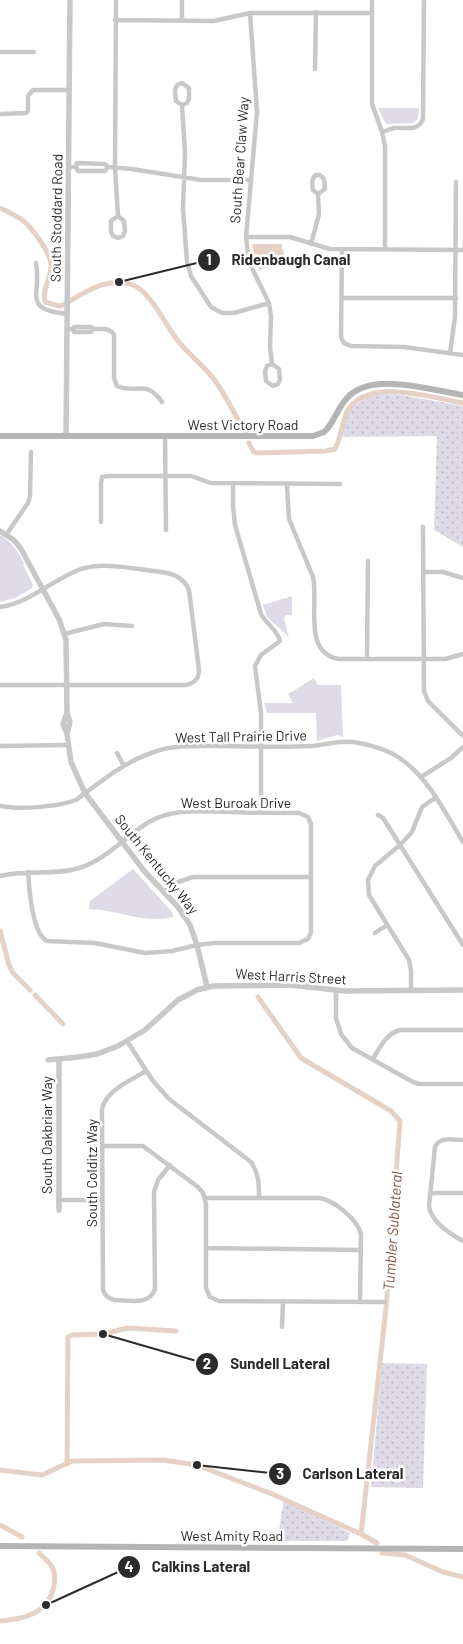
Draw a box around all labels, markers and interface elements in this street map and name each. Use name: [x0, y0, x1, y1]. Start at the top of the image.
street label: South Bear Claw Way: [226, 96, 252, 224]
street label: South Stoddard Road: [46, 154, 66, 282]
callout: Ridenbaugh Canal: [197, 245, 361, 275]
text: 1: [206, 250, 212, 268]
text: Ridenbaugh Canal: [232, 250, 350, 268]
street label: West Victory Road: [188, 416, 298, 433]
street label: West Tall Prairie Drive: [175, 726, 307, 746]
street label: West Buroak Drive: [181, 794, 291, 811]
street label: South Kentucky Way: [112, 811, 203, 918]
street label: West Harris Street: [235, 965, 347, 987]
street label: South Oakbriar Way: [38, 1075, 55, 1194]
street label: South Colditz Way: [83, 1118, 100, 1227]
water label: Tumbler Sublateral: [379, 1170, 405, 1291]
callout: Sundell Lateral: [195, 1349, 339, 1379]
text: 2: [203, 1354, 211, 1372]
text: Sundell Lateral: [230, 1354, 330, 1372]
callout: Carlson Lateral: [268, 1459, 414, 1489]
text: 3: [276, 1464, 284, 1482]
text: Carlson Lateral: [303, 1464, 403, 1482]
street label: West Amity Road: [181, 1527, 283, 1544]
callout: Calkins Lateral: [117, 1552, 260, 1582]
text: 4: [124, 1557, 134, 1575]
text: Calkins Lateral: [152, 1557, 250, 1575]

